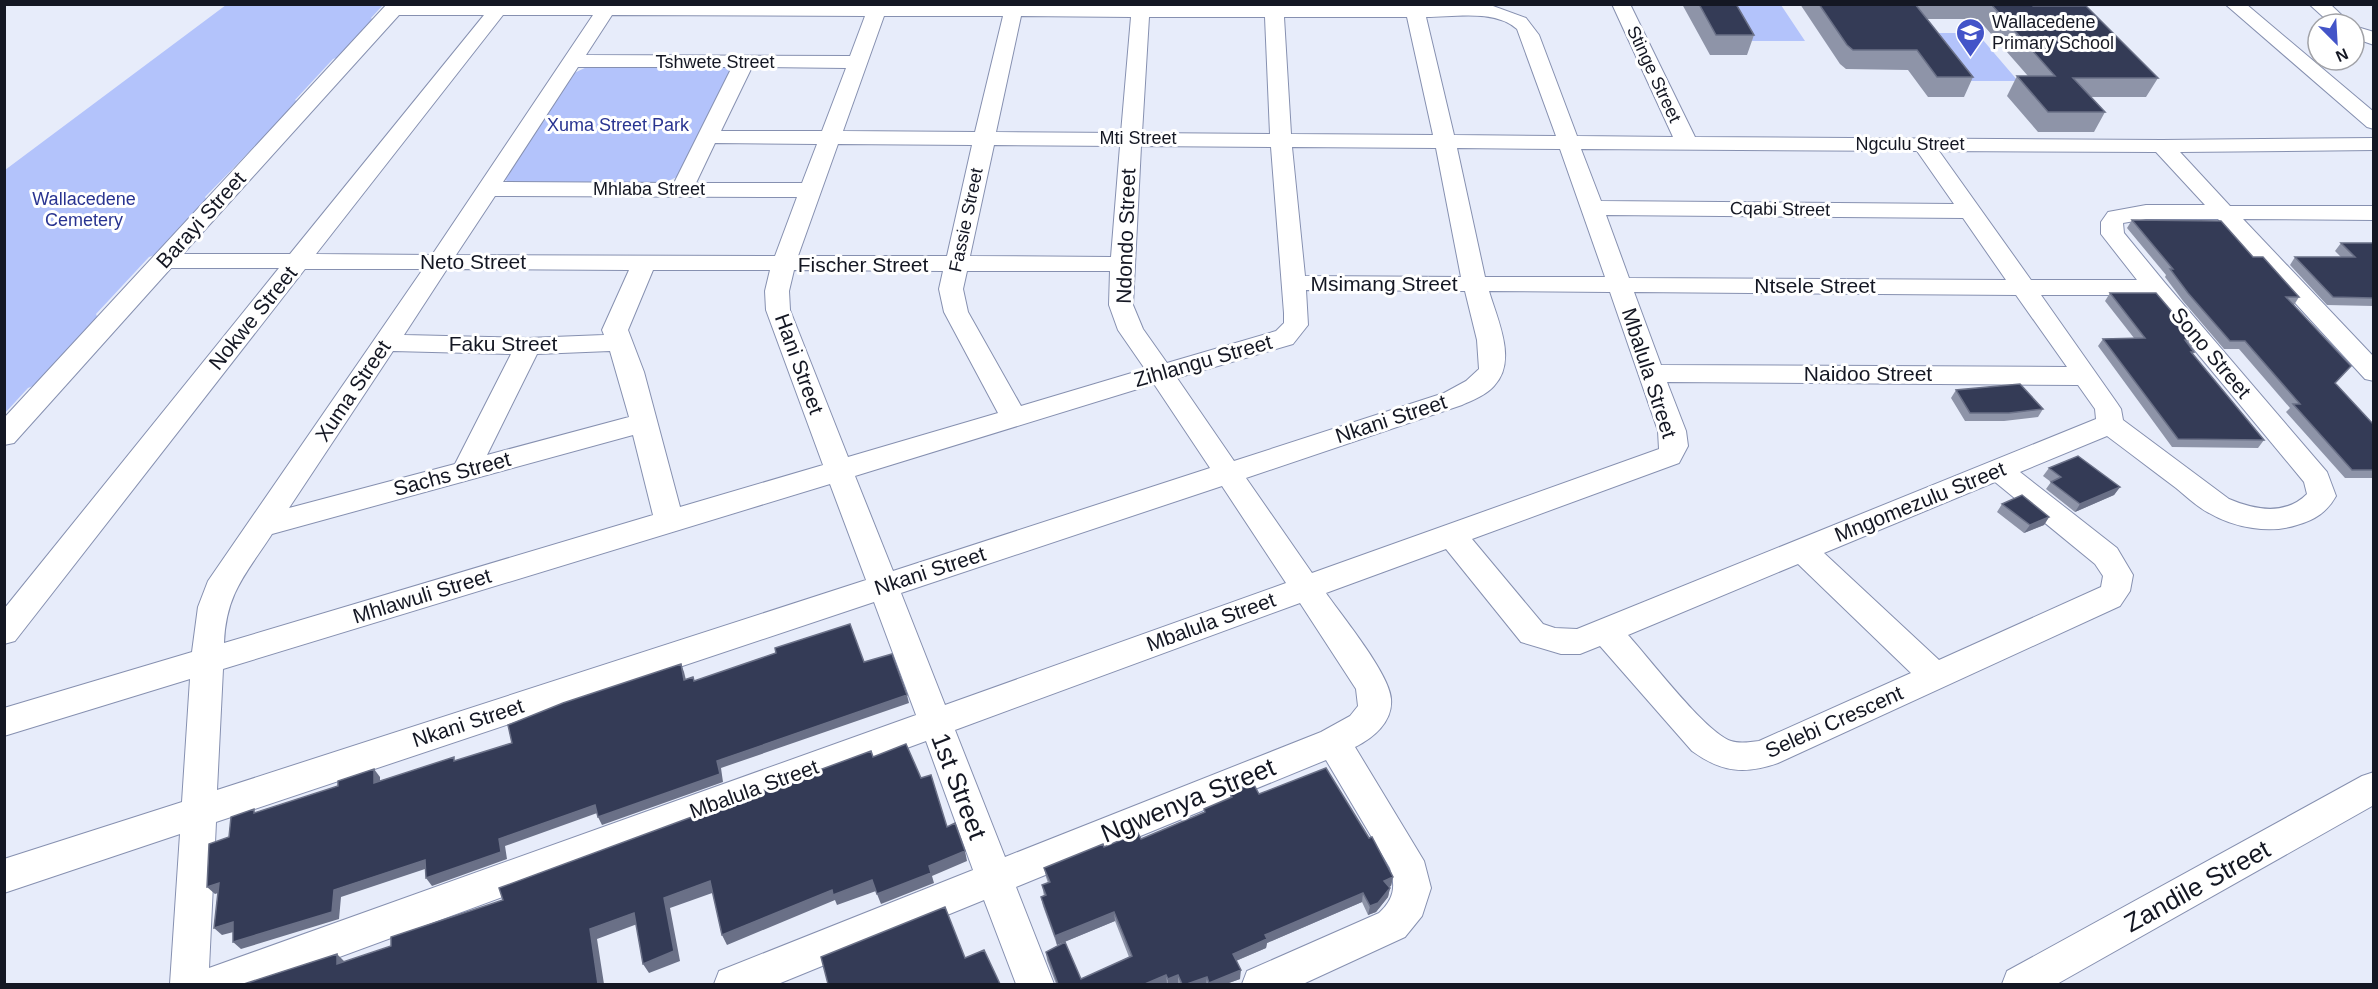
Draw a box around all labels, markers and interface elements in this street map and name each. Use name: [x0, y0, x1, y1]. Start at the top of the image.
place label: Wallacedene Primary School: [1992, 12, 2114, 53]
north arrow: [2306, 12, 2366, 72]
school or university icon: Wallacedene Primary School: [1955, 16, 1987, 58]
street label: Stinge Street: [1623, 23, 1685, 125]
text: N: [2333, 45, 2351, 65]
street label: Tshwete Street: [655, 52, 775, 72]
park label: Xuma Street Park: [547, 115, 690, 135]
street label: Mti Street: [1099, 128, 1177, 148]
street label: Ngculu Street: [1855, 134, 1965, 154]
street label: Fassie Street: [945, 166, 987, 274]
street label: Barayi Street: [151, 167, 250, 272]
street label: Ndondo Street: [1112, 168, 1139, 304]
street label: Mhlaba Street: [593, 179, 705, 199]
park label: Wallacedene Cemetery: [32, 189, 136, 230]
street label: Cqabi Street: [1730, 198, 1830, 220]
street label: Neto Street: [420, 250, 526, 273]
street label: Fischer Street: [798, 253, 929, 276]
street label: Nokwe Street: [204, 261, 301, 374]
street label: Msimang Street: [1310, 272, 1458, 295]
street label: Ntsele Street: [1754, 274, 1876, 297]
street label: Sono Street: [2167, 303, 2256, 403]
street label: Mbalula Street: [1618, 305, 1681, 441]
street label: Hani Street: [771, 311, 828, 417]
street label: Zihlangu Street: [1131, 330, 1275, 391]
street label: Faku Street: [449, 332, 557, 355]
street label: Xuma Street: [310, 336, 395, 446]
street label: Naidoo Street: [1804, 362, 1932, 385]
street label: Nkani Street: [1332, 390, 1449, 447]
street label: Sachs Street: [391, 447, 513, 500]
street label: Mngomezulu Street: [1831, 457, 2009, 546]
street label: Nkani Street: [871, 542, 988, 599]
street label: Mhlawuli Street: [350, 563, 494, 628]
street label: Mbalula Street: [1143, 588, 1279, 655]
street label: Selebi Crescent: [1761, 681, 1906, 762]
street label: Nkani Street: [409, 694, 526, 751]
street label: 1st Street: [925, 729, 993, 844]
street label: Ngwenya Street: [1097, 751, 1280, 849]
street label: Mbalula Street: [686, 755, 822, 822]
street label: Zandile Street: [2119, 833, 2276, 938]

